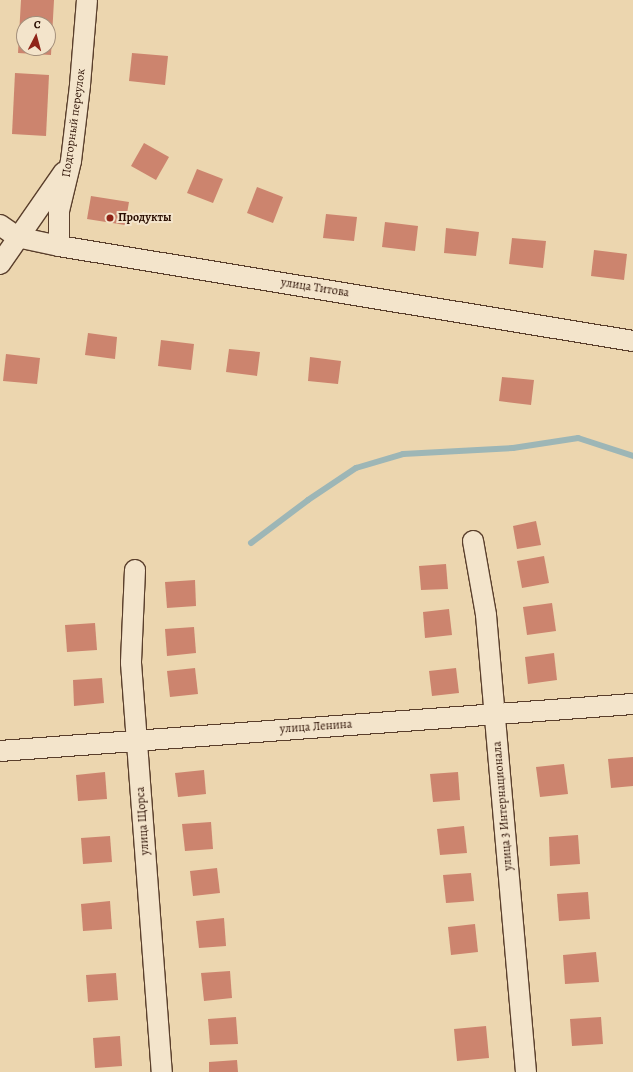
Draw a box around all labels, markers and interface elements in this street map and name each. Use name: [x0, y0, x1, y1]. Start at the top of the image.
north arrow: [16, 16, 56, 56]
text: С: [33, 17, 41, 32]
street label: Подгорный переулок: [59, 68, 89, 178]
place label: Продукты: [118, 211, 171, 225]
marker: Продукты: [105, 213, 115, 223]
street label: улица Титова: [280, 276, 350, 300]
street label: улица Ленина: [279, 717, 353, 737]
street label: улица 3 Интернационала: [490, 741, 516, 871]
street label: улица Щорса: [133, 786, 153, 856]

